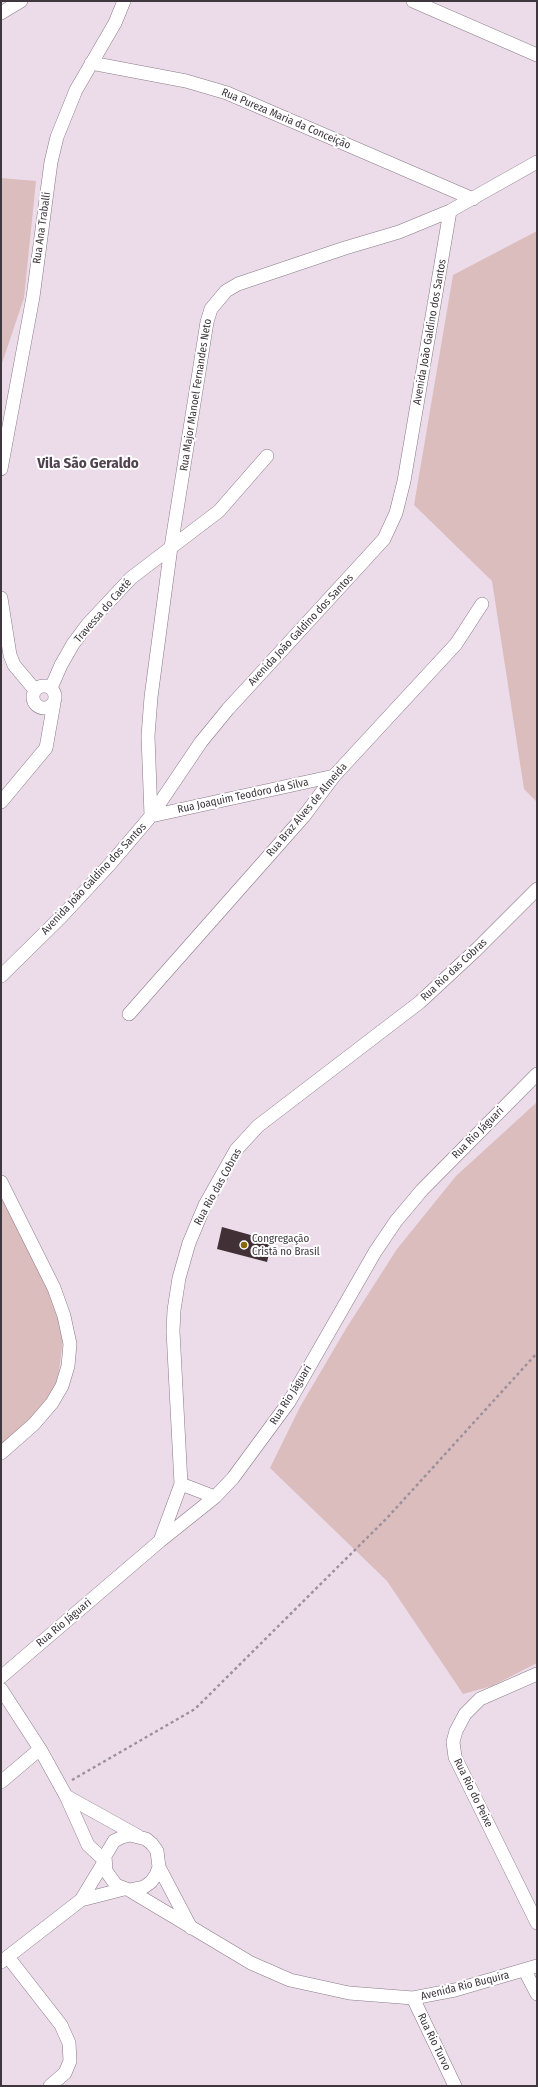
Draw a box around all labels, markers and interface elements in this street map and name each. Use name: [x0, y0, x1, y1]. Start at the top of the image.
street label: Rua Pureza Maria da Conceição: [219, 86, 353, 152]
street label: Rua Ana Traballi: [30, 191, 54, 265]
street label: Avenida João Galdino dos Santos: [411, 258, 449, 406]
street label: Rua Major Manoel Fernandes Neto: [177, 318, 215, 472]
district label: Vila São Geraldo: [37, 455, 139, 473]
street label: Avenida João Galdino dos Santos: [246, 571, 356, 689]
street label: Travessa do Caeté: [72, 576, 134, 646]
street label: Rua Braz Alves de Almeida: [264, 760, 350, 860]
street label: Rua Joaquim Teodoro da Silva: [176, 776, 310, 816]
street label: Avenida João Galdino dos Santos: [39, 820, 149, 938]
street label: Rua Rio das Cobras: [418, 936, 490, 1004]
street label: Rua Rio Jáguari: [449, 1104, 507, 1162]
street label: Rua Rio das Cobras: [191, 1146, 245, 1228]
place label: Congregação Cristã no Brasil: [252, 1232, 320, 1258]
marker: Congregação Cristã no Brasil: [239, 1240, 249, 1250]
street label: Rua Rio Jáguari: [267, 1363, 315, 1427]
street label: Rua Rio Jáguari: [34, 1596, 94, 1650]
street label: Rua Rio do Peixe: [451, 1756, 495, 1830]
street label: Avenida Rio Buquira: [419, 1969, 511, 2003]
street label: Rua Rio Turvo: [415, 2011, 453, 2073]

